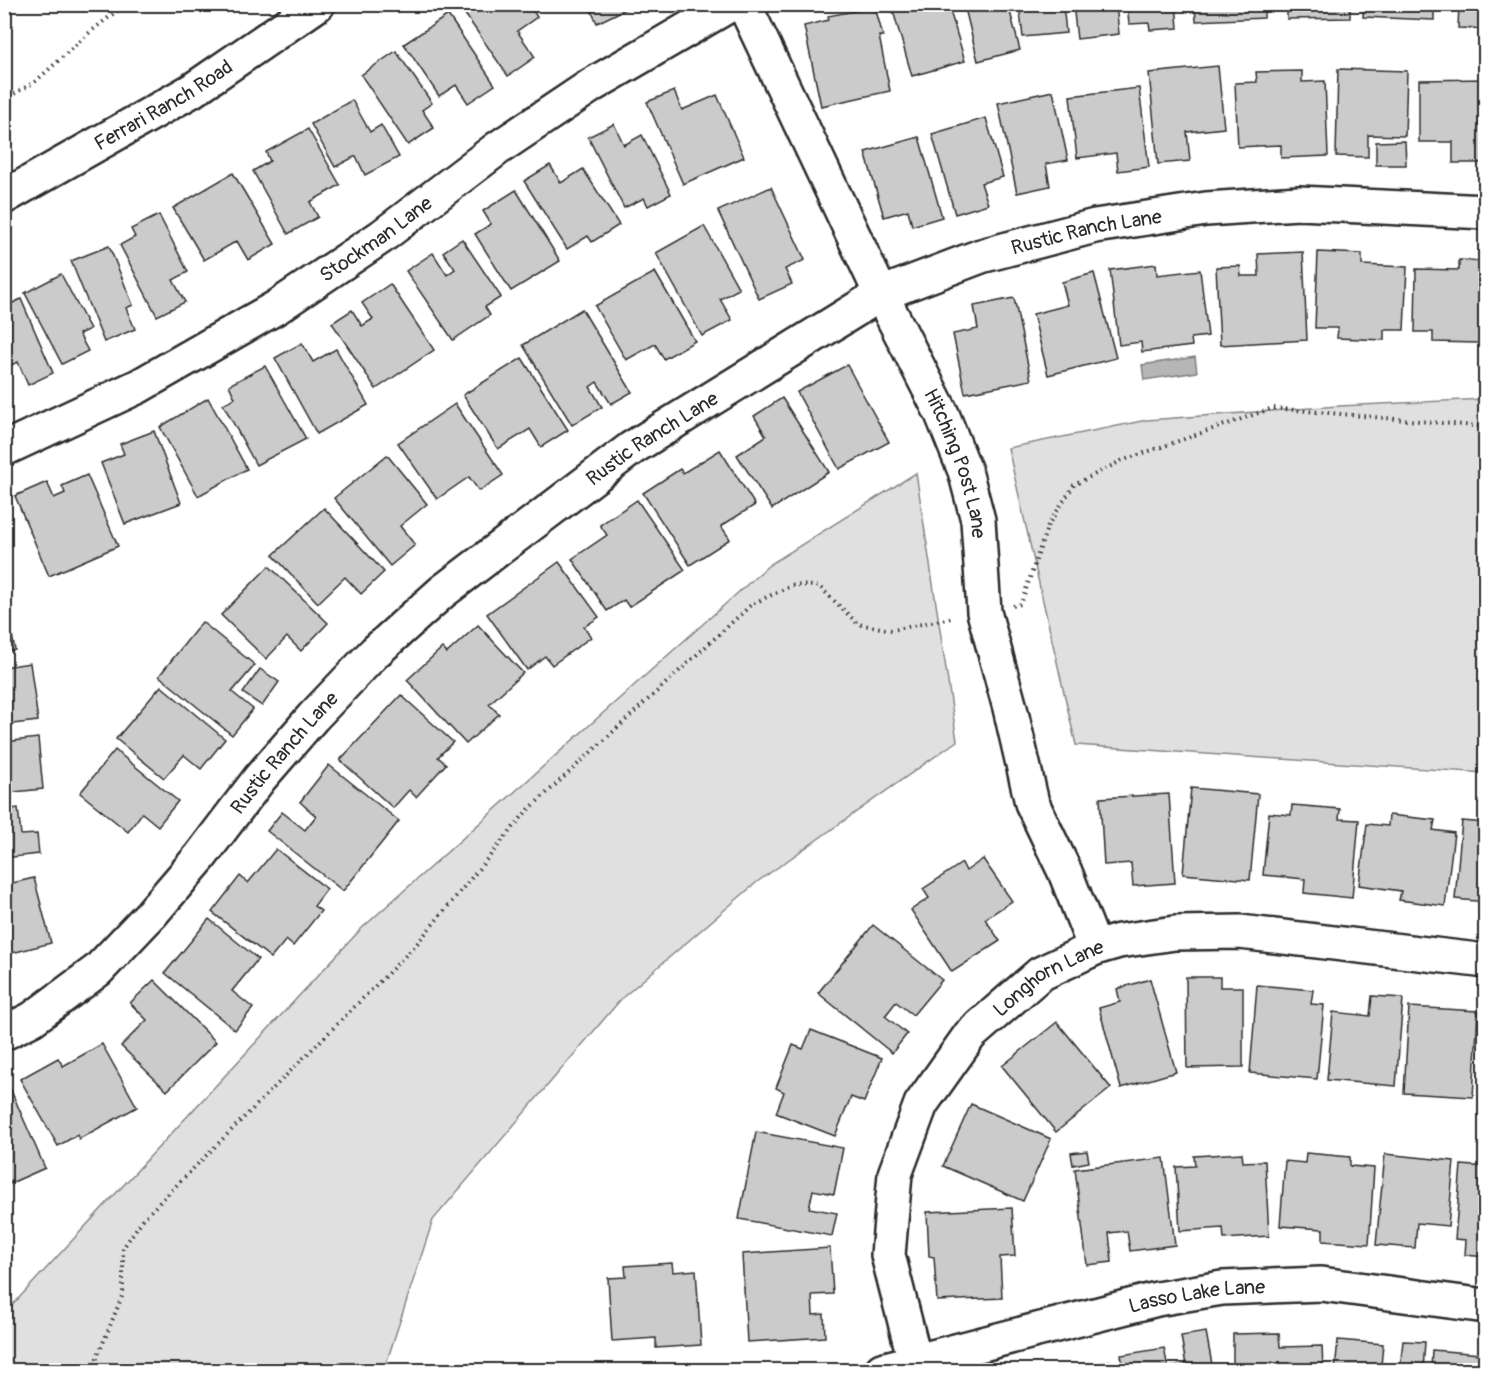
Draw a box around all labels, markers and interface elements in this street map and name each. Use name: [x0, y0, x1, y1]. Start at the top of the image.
street label: Ferrari Ranch Road: [90, 54, 238, 156]
street label: Stockman Lane: [315, 191, 437, 288]
street label: Rustic Ranch Lane: [1008, 204, 1163, 261]
street label: Hitching Post Lane: [918, 384, 991, 539]
street label: Rustic Ranch Lane: [581, 386, 723, 491]
street label: Rustic Ranch Lane: [225, 686, 344, 819]
street label: Longhorn Lane: [988, 934, 1107, 1022]
street label: Lasso Lake Lane: [1126, 1274, 1266, 1319]

